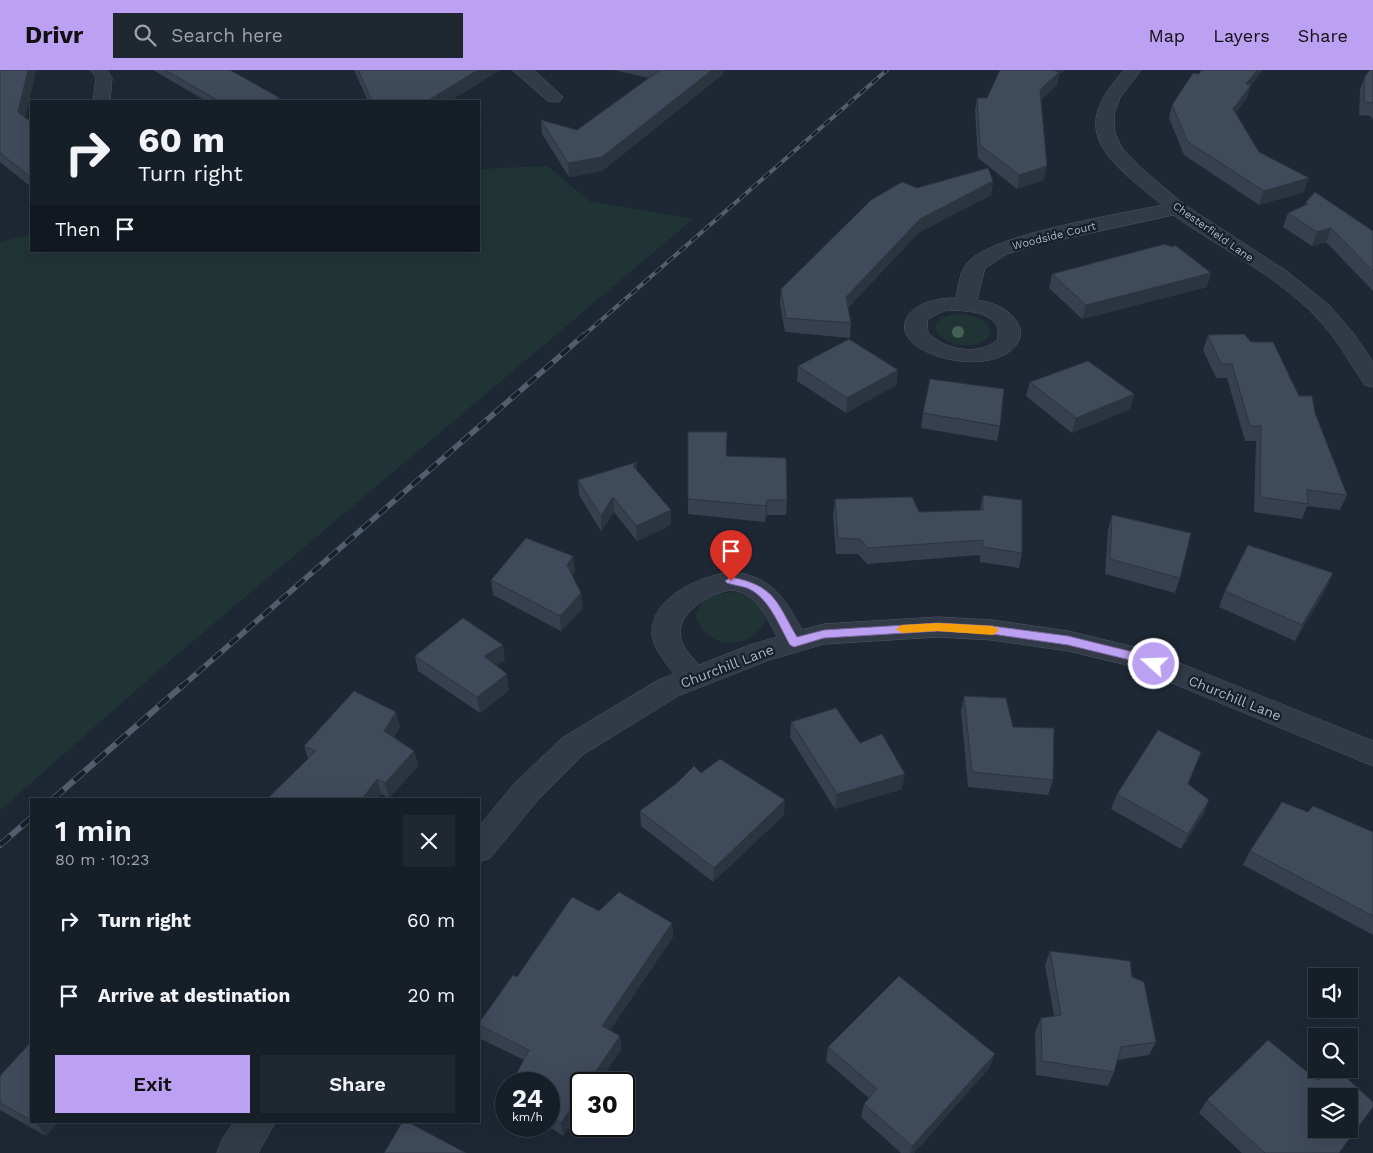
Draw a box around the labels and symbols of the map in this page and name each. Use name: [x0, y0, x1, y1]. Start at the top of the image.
street label: Chesterfield Lane: [1170, 199, 1256, 265]
street label: Woodside Court: [1011, 219, 1098, 253]
pin: [710, 530, 752, 581]
position arrow: [1127, 637, 1179, 689]
street label: Churchill Lane: [678, 641, 776, 691]
street label: Churchill Lane: [1186, 672, 1284, 724]
speed limit sign: 30: [570, 1072, 635, 1137]

